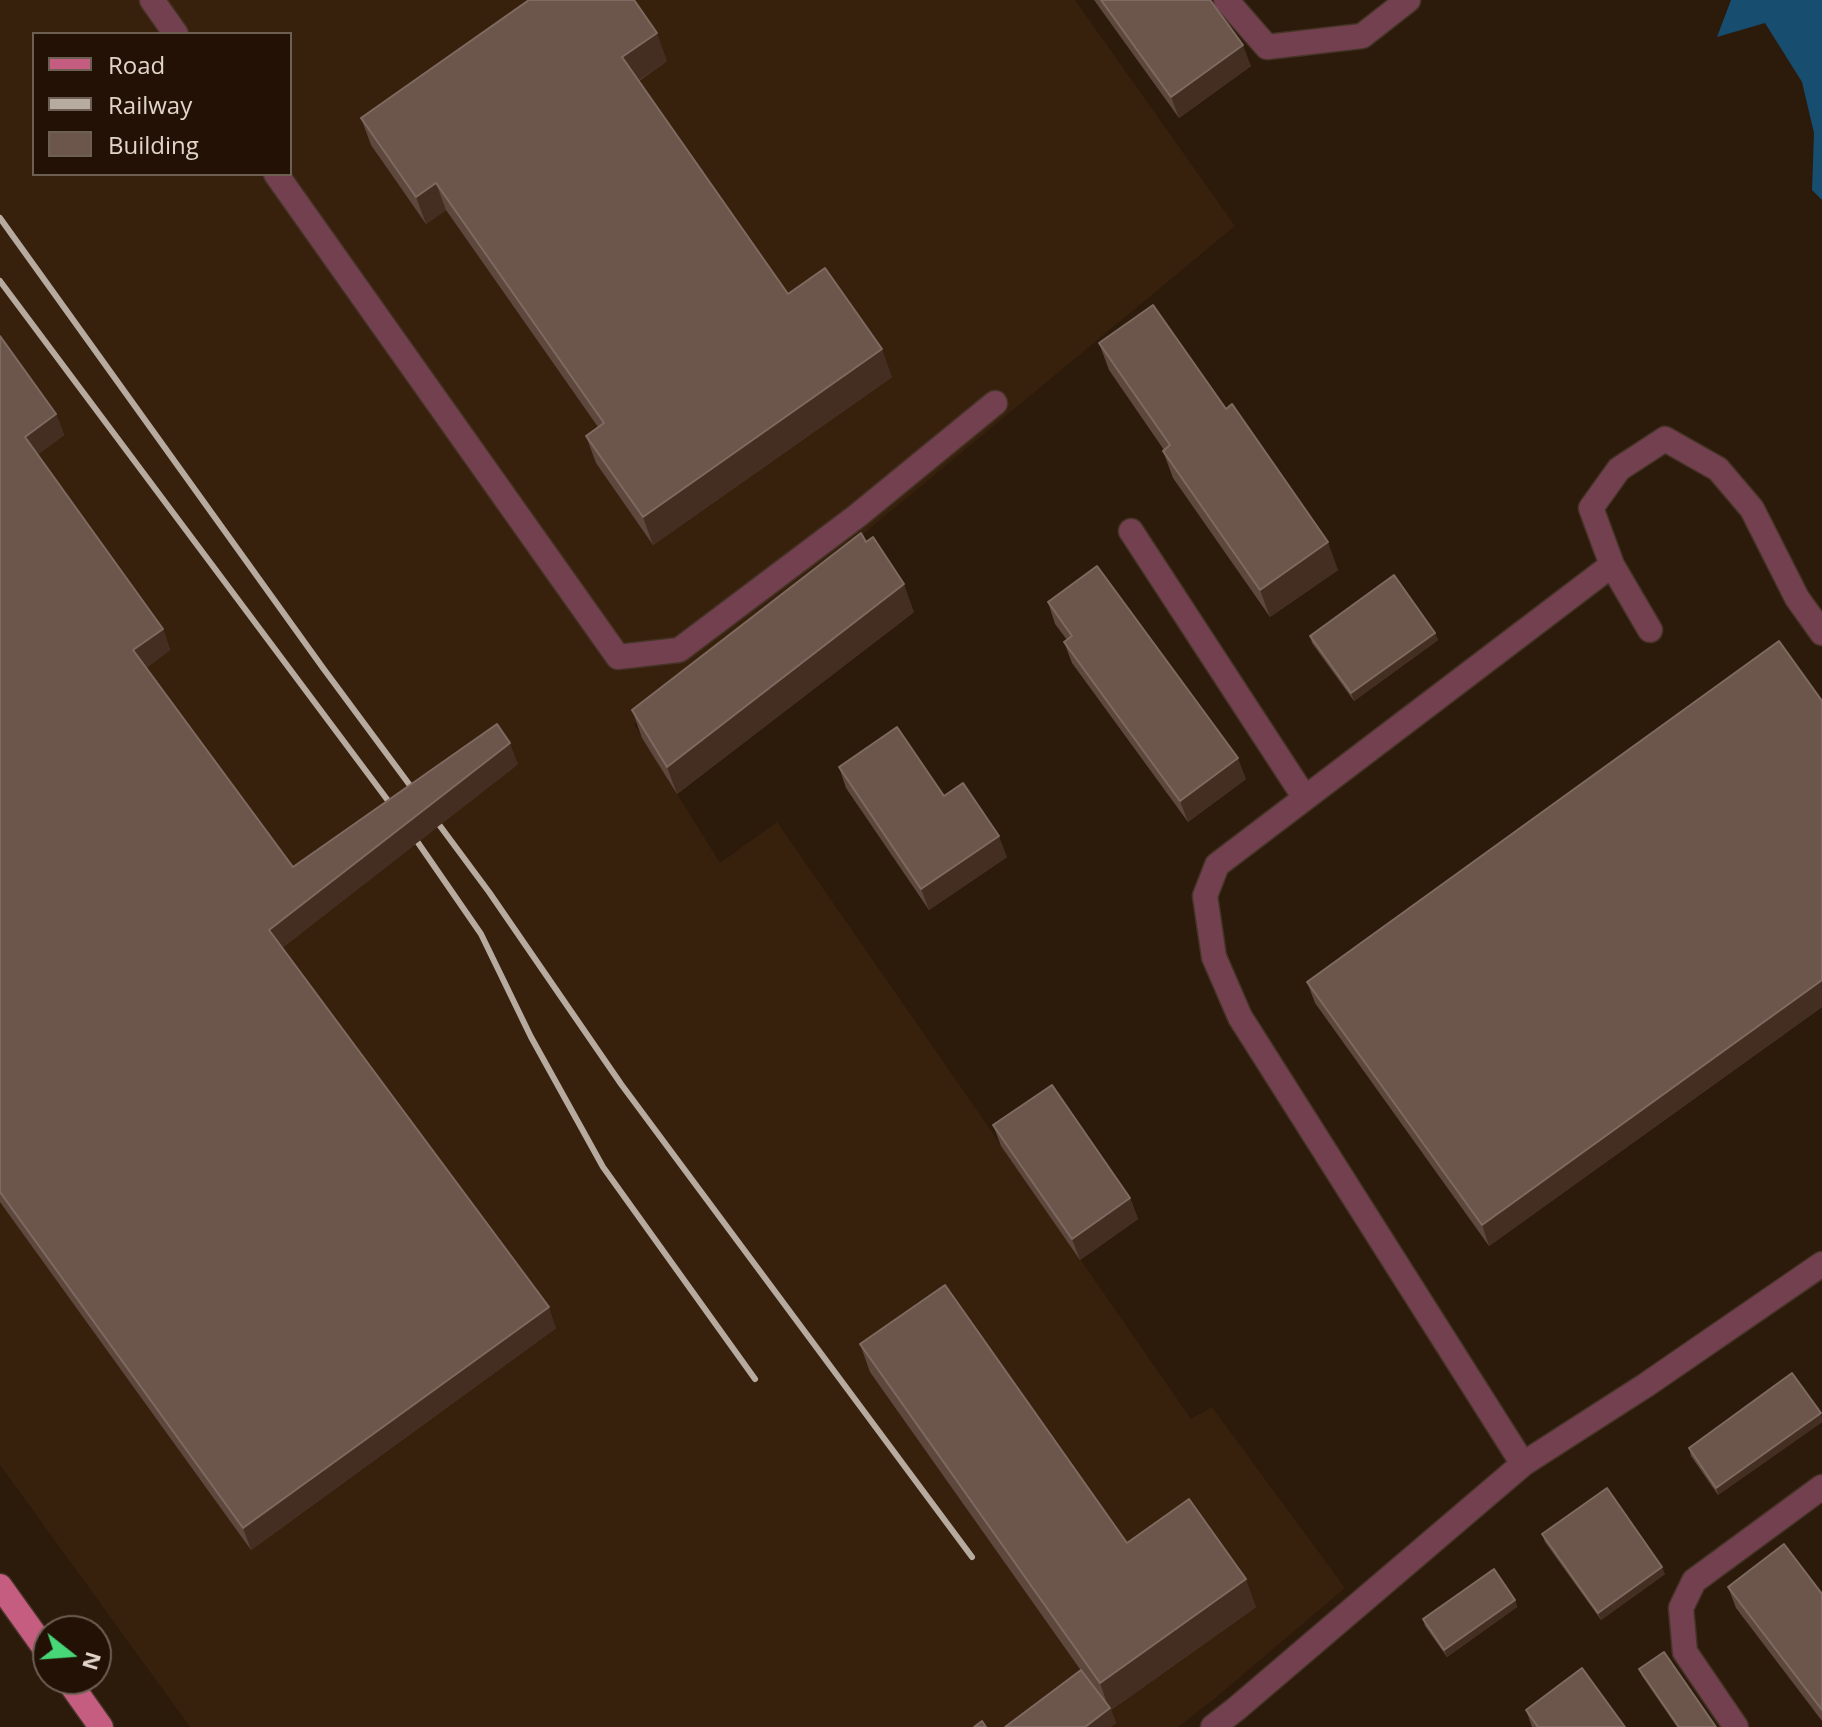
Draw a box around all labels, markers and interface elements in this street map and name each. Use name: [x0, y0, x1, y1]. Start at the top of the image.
legend: [32, 32, 292, 176]
text: Road: [108, 48, 165, 81]
text: Railway: [108, 88, 192, 121]
text: Building: [108, 128, 199, 161]
north arrow: [32, 1615, 112, 1695]
text: N: [76, 1648, 110, 1674]

